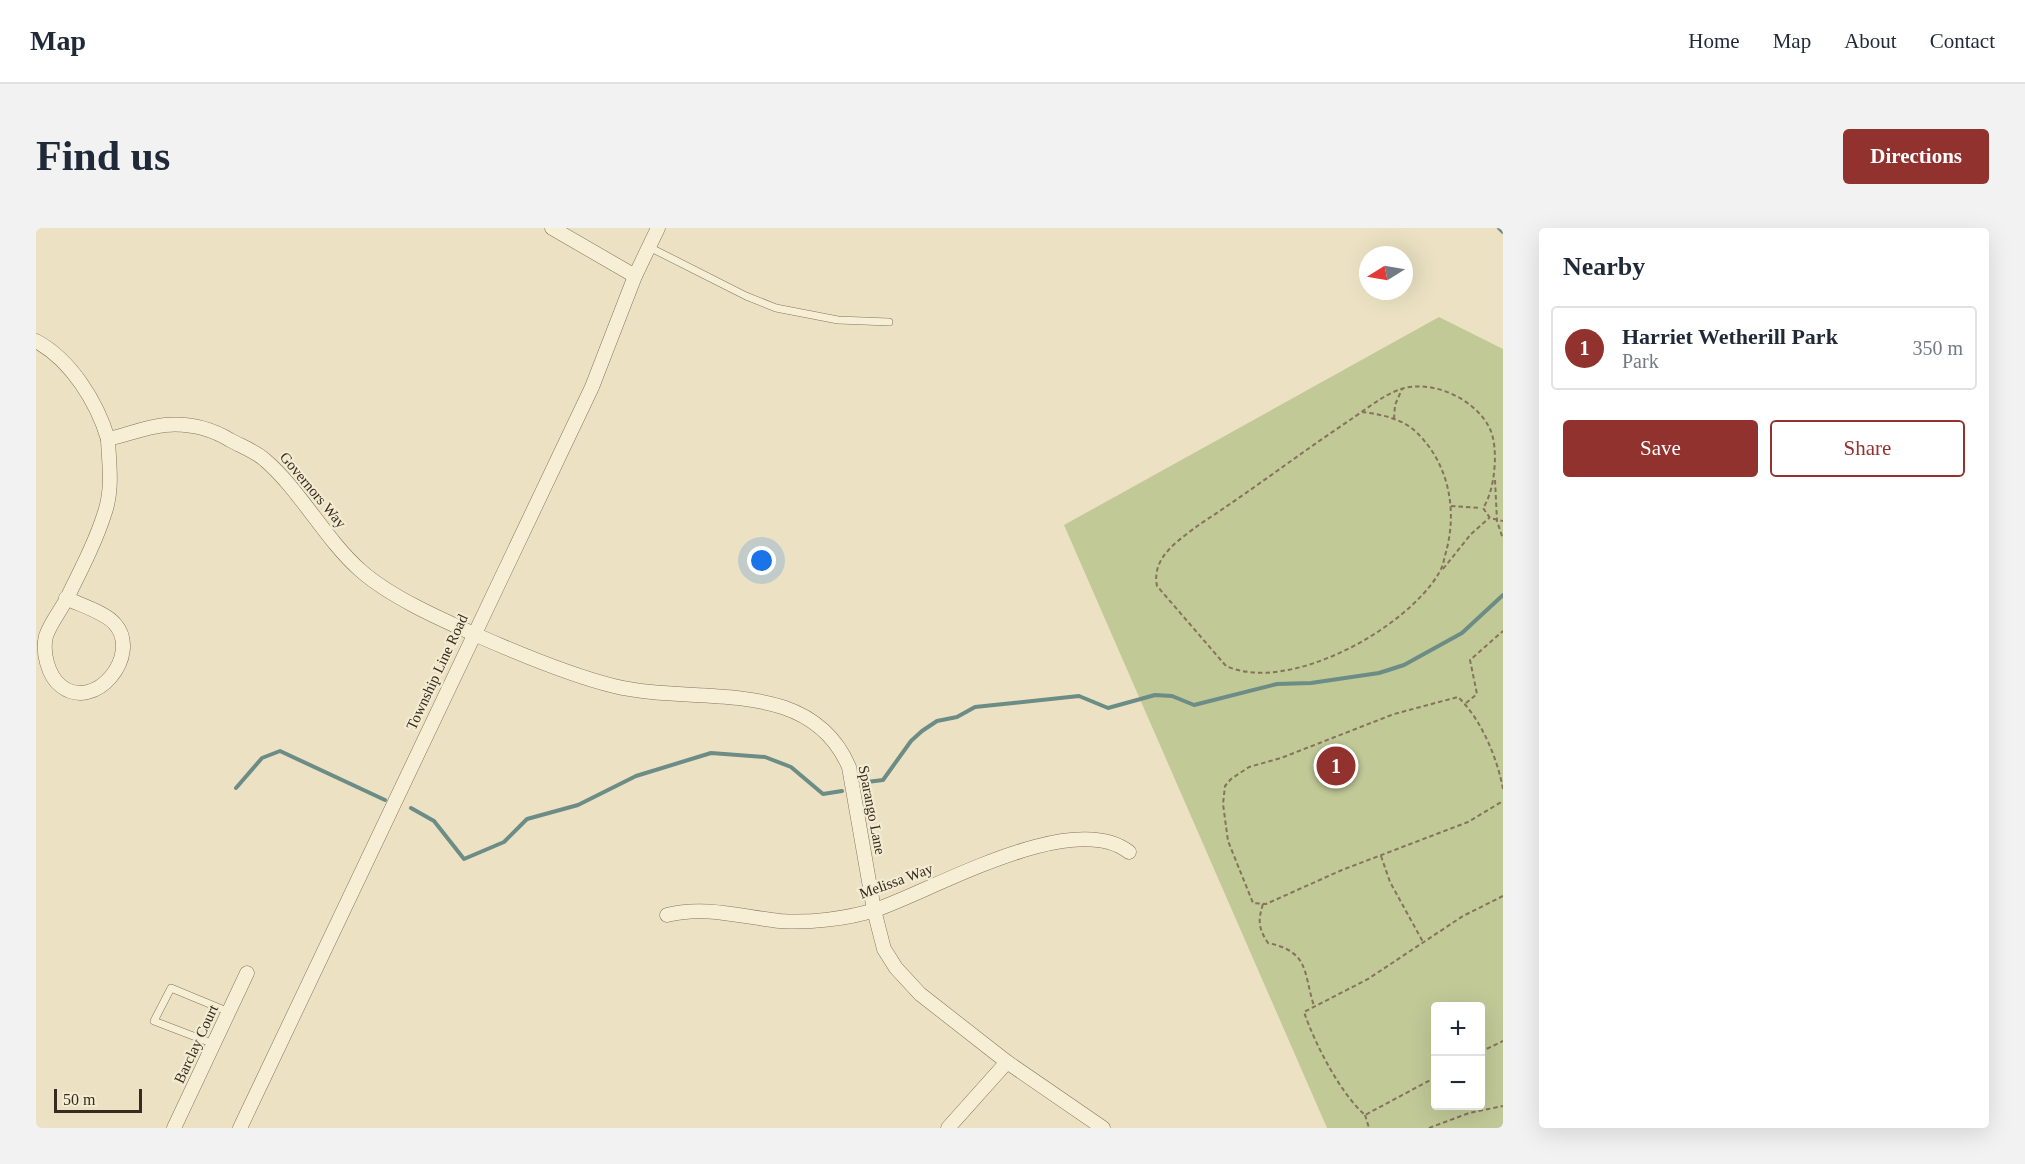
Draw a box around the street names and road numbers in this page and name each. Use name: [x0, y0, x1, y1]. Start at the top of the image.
street label: Governors Way: [277, 449, 350, 531]
street label: Township Line Road: [403, 611, 471, 732]
street label: Sparango Lane: [856, 764, 889, 856]
street label: Melissa Way: [857, 860, 935, 902]
street label: Barclay Court: [171, 1002, 221, 1086]

